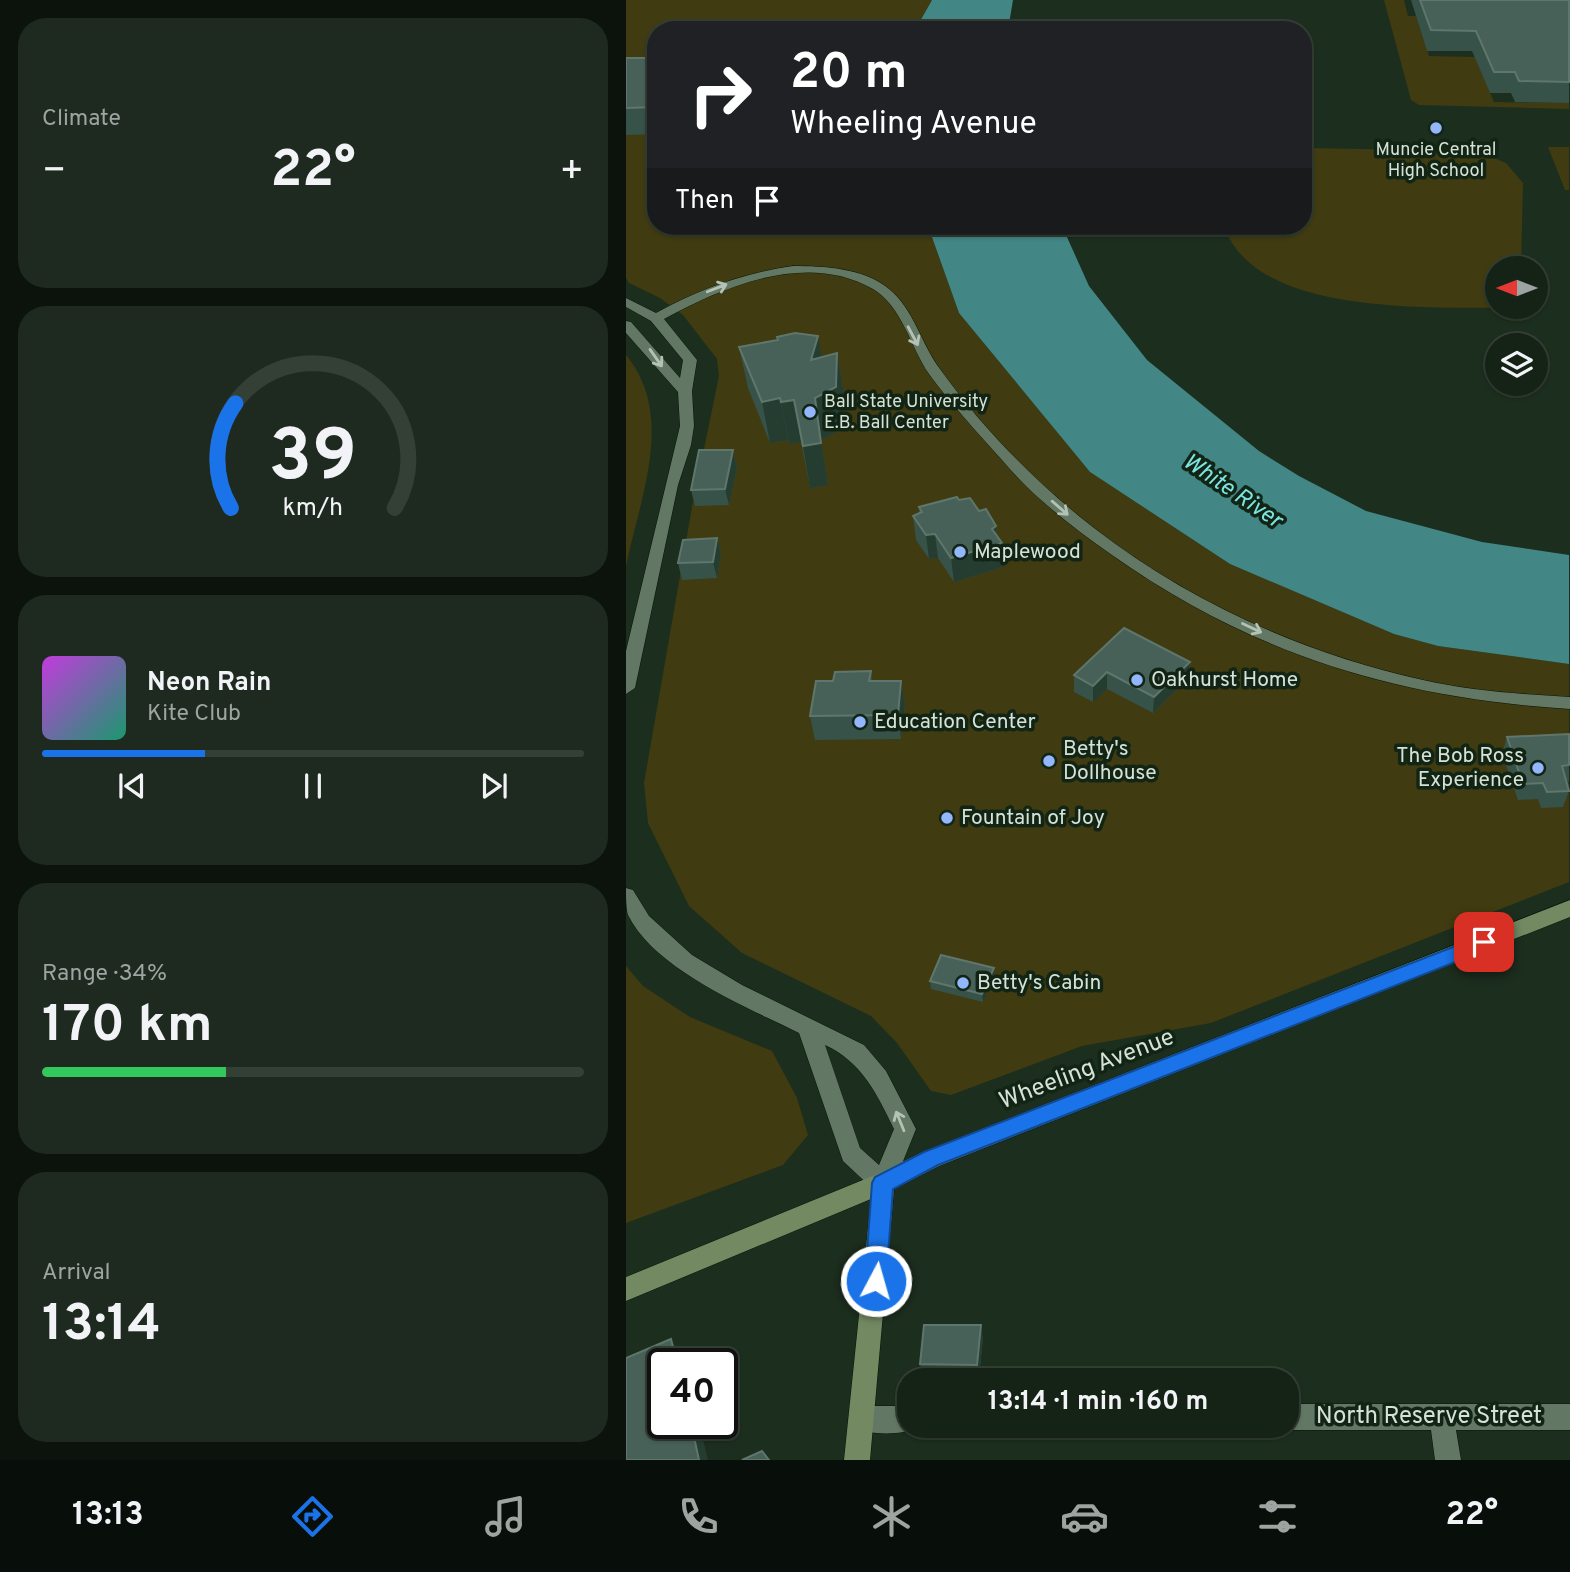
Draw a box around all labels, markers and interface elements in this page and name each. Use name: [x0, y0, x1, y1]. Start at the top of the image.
text: 20 m: [790, 44, 907, 106]
icon: right: [675, 49, 766, 140]
text: Climate: [42, 105, 121, 134]
text: Wheeling Avenue: [790, 105, 1037, 145]
marker: Muncie Central High School: [1428, 120, 1444, 136]
text: 22°: [270, 139, 356, 205]
place label: Muncie Central High School: [1376, 139, 1497, 183]
text: −: [42, 148, 67, 197]
text: +: [559, 148, 584, 197]
icon: arrive: [748, 182, 786, 220]
text: Then: [675, 185, 734, 218]
north arrow: [1485, 256, 1548, 318]
map controls: [1485, 256, 1548, 396]
one-way arrow: [706, 280, 728, 293]
one-way arrow: [907, 325, 920, 346]
button: layers: [1485, 333, 1548, 396]
one-way arrow: [649, 348, 663, 367]
place label: Ball State University E.B. Ball Center: [824, 391, 988, 435]
marker: Ball State University E.B. Ball Center: [802, 404, 818, 420]
text: 39: [269, 414, 357, 506]
water label: White River: [1177, 448, 1289, 537]
text: km/h: [283, 492, 343, 524]
one-way arrow: [1050, 500, 1068, 516]
place label: Maplewood: [974, 539, 1081, 566]
marker: Maplewood: [952, 544, 968, 560]
one-way arrow: [1241, 622, 1262, 635]
text: Neon Rain: [147, 667, 272, 700]
place label: Oakhurst Home: [1151, 667, 1298, 694]
marker: Oakhurst Home: [1129, 672, 1145, 688]
text: Kite Club: [147, 700, 241, 729]
place label: Education Center: [874, 709, 1036, 736]
marker: Education Center: [852, 714, 868, 730]
place label: Betty's Dollhouse: [1063, 736, 1156, 787]
place label: The Bob Ross Experience: [1396, 743, 1524, 794]
marker: Betty's Dollhouse: [1041, 753, 1057, 769]
marker: The Bob Ross Experience: [1530, 760, 1546, 776]
icon: previous: [113, 767, 151, 805]
icon: pause: [294, 767, 332, 805]
icon: next: [475, 767, 513, 805]
place label: Fountain of Joy: [961, 805, 1105, 832]
marker: Fountain of Joy: [939, 810, 955, 826]
pin: [1454, 912, 1514, 972]
icon: arrive: [1465, 923, 1503, 961]
text: Range · 34%: [42, 960, 167, 989]
place label: Betty's Cabin: [977, 970, 1101, 997]
marker: Betty's Cabin: [955, 975, 971, 991]
text: 170 km: [42, 994, 213, 1060]
street label: Wheeling Avenue: [995, 1023, 1179, 1117]
one-way arrow: [892, 1111, 905, 1132]
position arrow: [839, 1244, 913, 1318]
text: Arrival: [42, 1259, 111, 1288]
text: 13:14: [42, 1293, 161, 1359]
speed limit sign: 40: [647, 1348, 738, 1439]
text: 13:14 · 1 min · 160 m: [988, 1386, 1208, 1419]
street label: North Reserve Street: [1316, 1402, 1542, 1432]
icon: directions: [288, 1492, 337, 1541]
icon: music: [481, 1492, 530, 1541]
icon: phone: [674, 1492, 723, 1541]
icon: climate: [867, 1492, 916, 1541]
icon: car: [1060, 1492, 1109, 1541]
icon: filters: [1253, 1492, 1302, 1541]
text: 13:13: [72, 1496, 144, 1536]
text: 22°: [1446, 1496, 1498, 1536]

